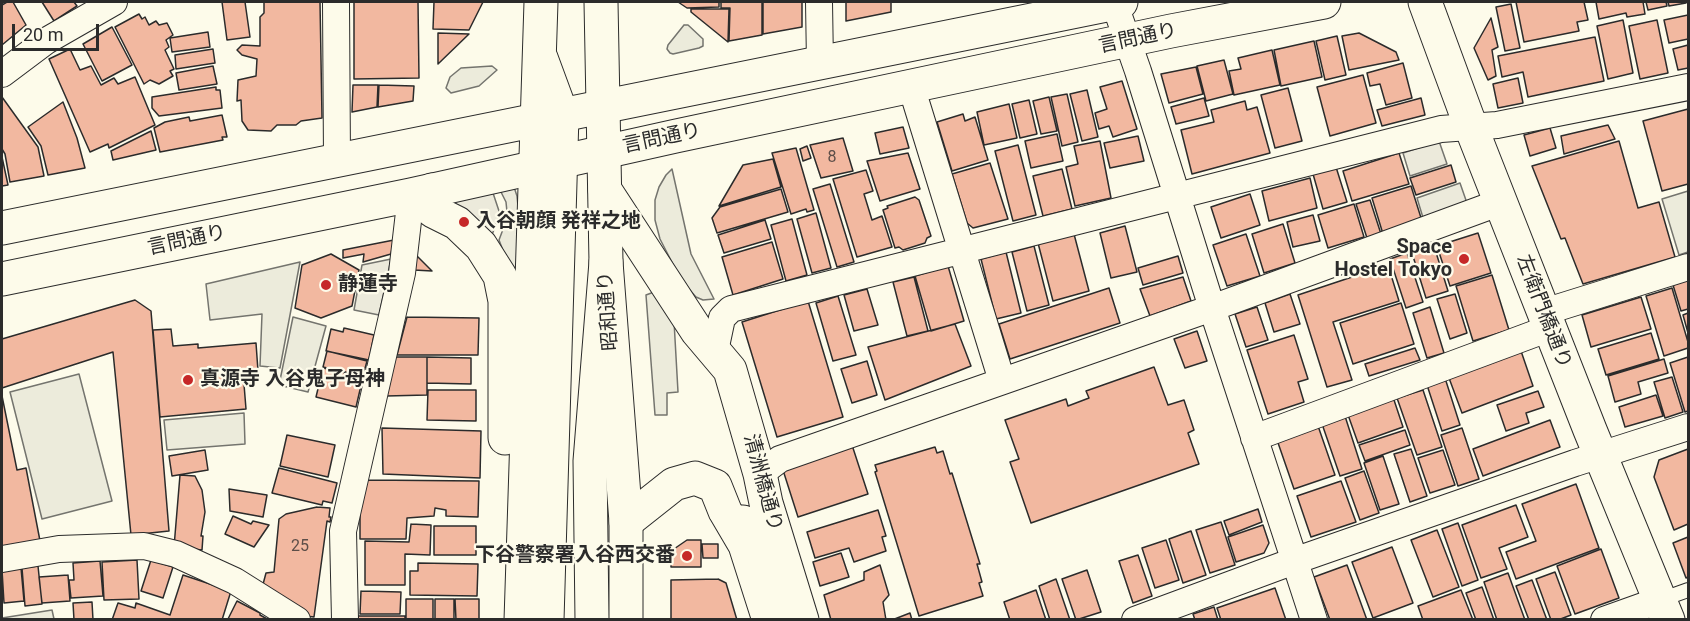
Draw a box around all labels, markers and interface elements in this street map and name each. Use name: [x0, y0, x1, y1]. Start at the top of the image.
scale bar: [15, 12, 102, 50]
street label: 言問通り: [1096, 19, 1180, 59]
text: 20 m: [23, 24, 63, 45]
street label: 言問通り: [620, 119, 704, 159]
house number: 8: [828, 148, 836, 168]
place label: 入谷朝顔 発祥之地: [476, 210, 641, 234]
marker: 入谷朝顔 発祥之地: [457, 215, 471, 229]
street label: 言問通り: [145, 221, 229, 261]
place label: Space Hostel Tokyo: [1335, 236, 1452, 283]
marker: Space Hostel Tokyo: [1457, 252, 1471, 266]
street label: 左衛門橋通り: [1510, 252, 1576, 372]
street label: 昭和通り: [594, 270, 624, 352]
place label: 静蓮寺: [338, 273, 398, 297]
marker: 静蓮寺: [319, 278, 333, 292]
place label: 真源寺 入谷鬼子母神: [200, 368, 385, 392]
marker: 真源寺 入谷鬼子母神: [181, 373, 195, 387]
street label: 清洲橋通り: [737, 432, 787, 534]
house number: 25: [291, 537, 309, 557]
place label: 下谷警察署入谷西交番: [475, 544, 675, 568]
marker: 下谷警察署入谷西交番: [680, 549, 694, 563]

